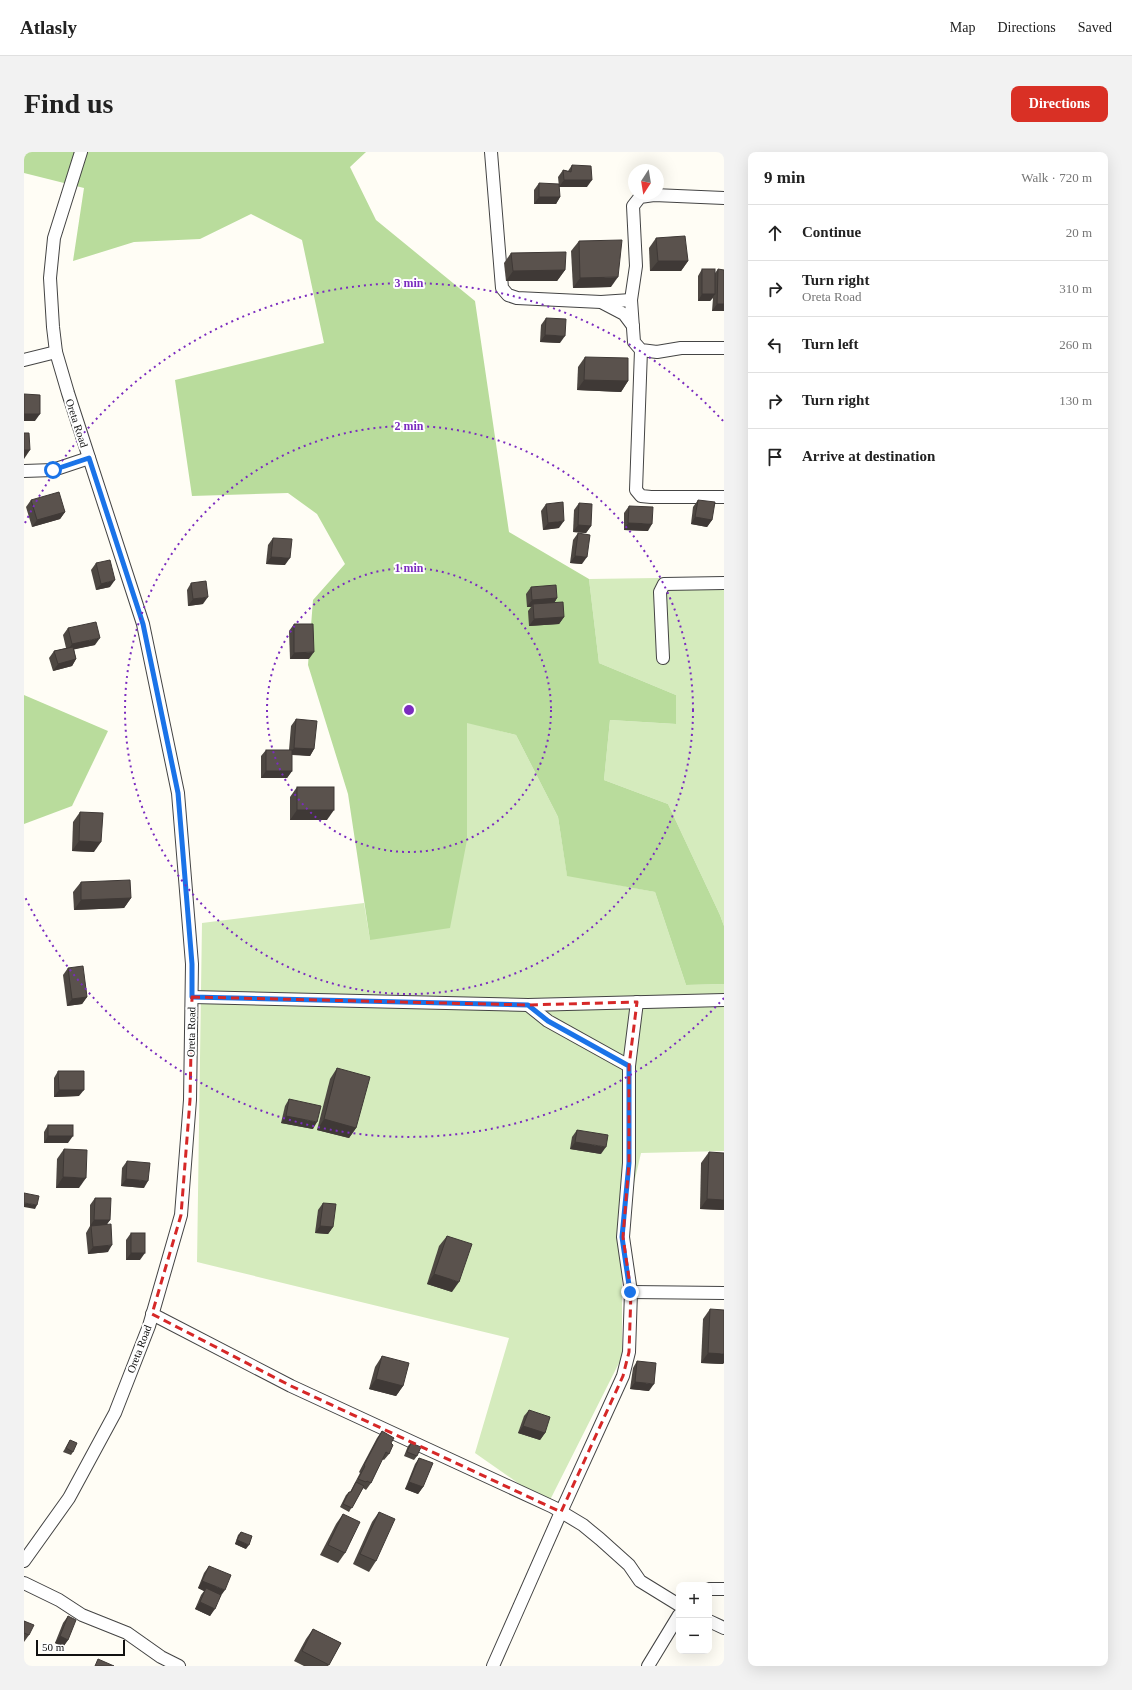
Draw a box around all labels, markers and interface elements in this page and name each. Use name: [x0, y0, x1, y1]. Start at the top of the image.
text: Atlasly: [20, 17, 77, 38]
text: Map: [950, 20, 975, 35]
text: Directions: [997, 20, 1056, 35]
text: Saved: [1078, 20, 1112, 35]
button: Directions: [1011, 86, 1108, 122]
text: Find us: [24, 88, 114, 119]
north arrow: [628, 164, 664, 200]
text: 9 min: [764, 168, 805, 187]
text: Walk · 720 m: [1021, 170, 1092, 185]
icon: ahead: [764, 222, 786, 244]
text: Continue: [802, 224, 861, 240]
text: 20 m: [1066, 225, 1092, 240]
text: Turn right: [802, 272, 869, 288]
text: 3 min: [394, 276, 424, 290]
icon: right: [764, 278, 786, 300]
text: 310 m: [1059, 281, 1092, 296]
text: Oreta Road: [802, 289, 862, 304]
icon: left: [764, 334, 786, 356]
text: Turn left: [802, 336, 859, 352]
text: 260 m: [1059, 337, 1092, 352]
icon: right: [764, 390, 786, 412]
text: Turn right: [802, 392, 869, 408]
text: 130 m: [1059, 393, 1092, 408]
street label: Oreta Road: [64, 397, 91, 449]
text: 2 min: [394, 419, 424, 433]
icon: arrive: [764, 446, 786, 468]
text: Arrive at destination: [802, 448, 935, 464]
route start: [44, 461, 62, 479]
text: 1 min: [394, 561, 424, 575]
centre of rings: [402, 703, 416, 717]
street label: Oreta Road: [185, 1006, 197, 1057]
route end: [621, 1283, 639, 1301]
street label: Oreta Road: [124, 1323, 154, 1375]
map controls: [676, 1582, 712, 1654]
button: +: [676, 1582, 712, 1618]
button: −: [676, 1618, 712, 1654]
scale bar: [36, 1638, 125, 1657]
text: 50 m: [42, 1641, 64, 1653]

